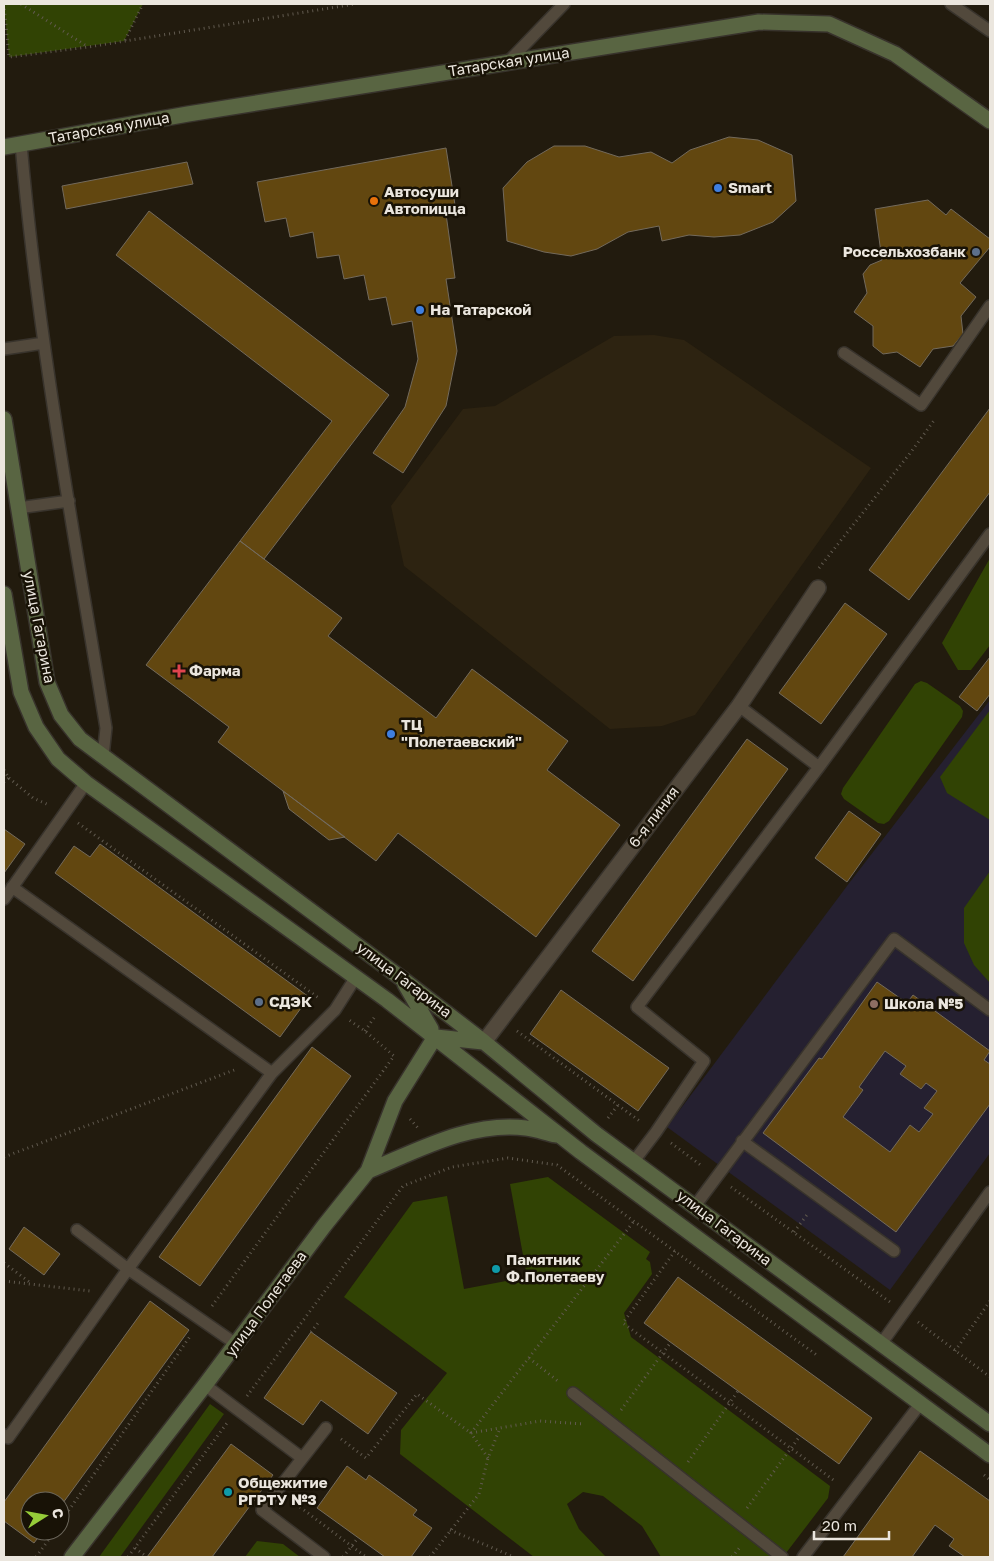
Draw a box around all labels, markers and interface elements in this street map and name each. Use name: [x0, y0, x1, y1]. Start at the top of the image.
street label: Татарская улица: [447, 43, 571, 79]
street label: Татарская улица: [47, 108, 171, 147]
place label: Smart: [728, 178, 772, 196]
place label: Автосуши Автопицца: [384, 182, 466, 217]
marker: Smart: [712, 182, 724, 194]
marker: Автосуши Автопицца: [368, 195, 380, 207]
place label: Россельхозбанк: [843, 242, 966, 260]
marker: Россельхозбанк: [970, 246, 982, 258]
place label: На Татарской: [430, 300, 531, 318]
marker: На Татарской: [414, 304, 426, 316]
street label: улица Гагарина: [20, 569, 60, 685]
place label: Фарма: [189, 661, 241, 679]
marker: Фарма: [173, 665, 185, 677]
place label: ТЦ "Полетаевский": [401, 715, 522, 750]
marker: ТЦ "Полетаевский": [385, 728, 397, 740]
street label: 6-я линия: [624, 782, 682, 851]
street label: улица Гагарина: [354, 938, 456, 1021]
place label: СДЭК: [269, 992, 312, 1010]
place label: Школа №5: [884, 994, 963, 1012]
marker: СДЭК: [253, 996, 265, 1008]
marker: Школа №5: [868, 998, 880, 1010]
street label: улица Гагарина: [674, 1186, 776, 1269]
street label: улица Полетаева: [221, 1247, 310, 1360]
place label: Памятник Ф.Полетаеву: [506, 1250, 605, 1285]
marker: Памятник Ф.Полетаеву: [490, 1263, 502, 1275]
place label: Общежитие РГРТУ №3: [238, 1473, 328, 1508]
marker: Общежитие РГРТУ №3: [222, 1486, 234, 1498]
north arrow: [20, 1491, 70, 1541]
text: С: [49, 1507, 68, 1520]
scale bar: [814, 1508, 889, 1540]
text: 20 m: [822, 1516, 857, 1534]

